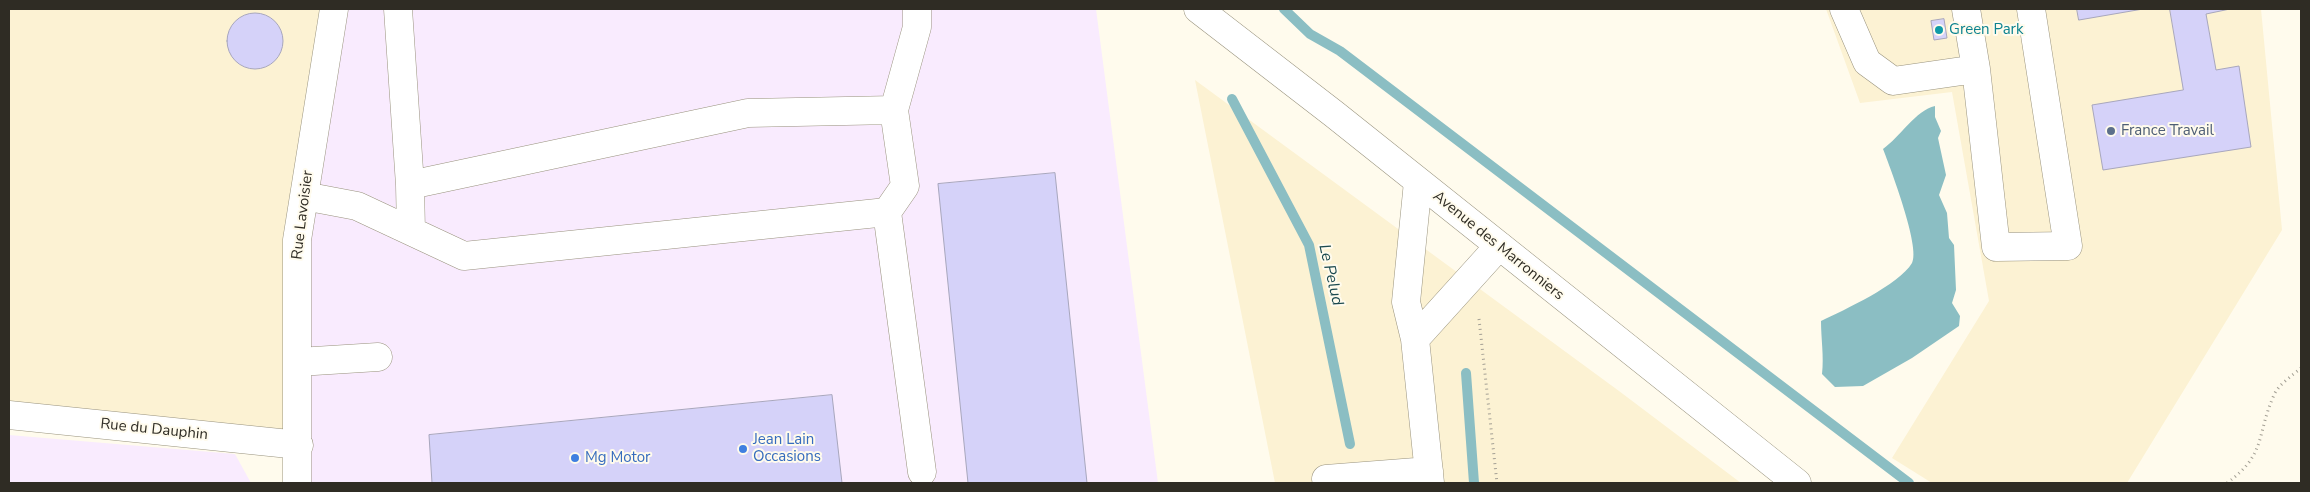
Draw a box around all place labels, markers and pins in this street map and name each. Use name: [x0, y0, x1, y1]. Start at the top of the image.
place label: Green Park: [1949, 21, 2023, 39]
marker: Green Park: [1933, 24, 1945, 36]
place label: France Travail: [2121, 122, 2214, 140]
marker: France Travail: [2105, 125, 2117, 137]
place label: Jean Lain Occasions: [753, 431, 821, 466]
marker: Jean Lain Occasions: [737, 443, 749, 455]
place label: Mg Motor: [585, 449, 650, 467]
marker: Mg Motor: [569, 452, 581, 464]

